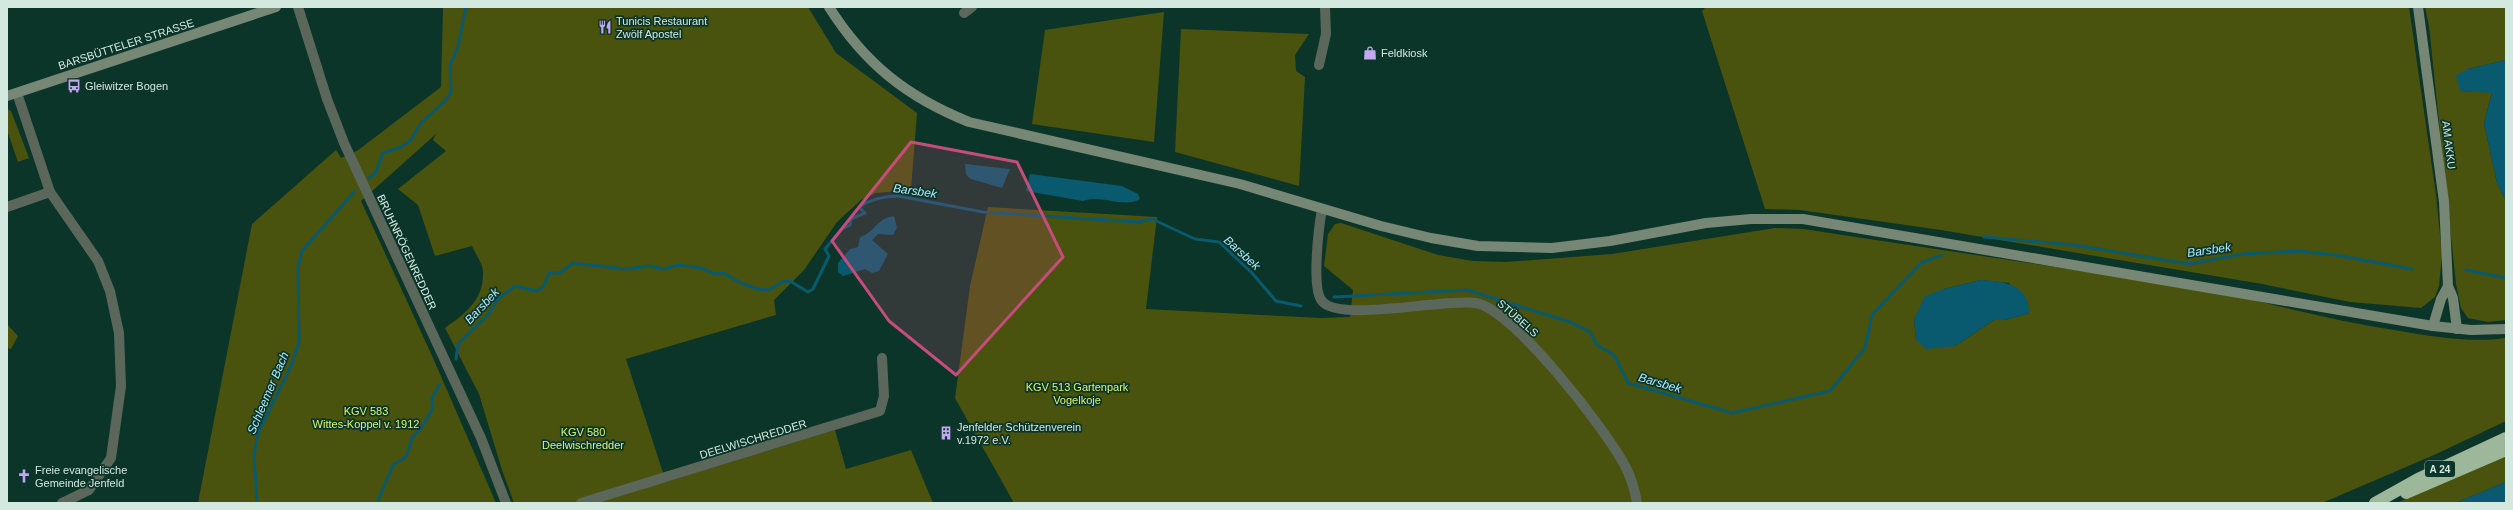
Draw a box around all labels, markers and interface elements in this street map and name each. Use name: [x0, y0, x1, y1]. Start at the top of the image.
place label: Tunicis Restaurant Zwölf Apostel: [616, 15, 707, 40]
street label: BARSBÜTTELER STRASSE: [57, 16, 195, 72]
restaurant icon: Tunicis Restaurant Zwölf Apostel: [597, 19, 613, 35]
shop icon: Feldkiosk: [1362, 45, 1378, 61]
place label: Feldkiosk: [1381, 47, 1428, 59]
bus stop icon: Gleiwitzer Bogen: [66, 78, 82, 94]
place label: Gleiwitzer Bogen: [85, 80, 168, 92]
street label: AM AKKU: [2440, 120, 2458, 170]
water label: Barsbek: [892, 181, 939, 201]
street label: BRUHNRÖGENREDDER: [375, 192, 439, 312]
water label: Barsbek: [1221, 233, 1264, 274]
water label: Barsbek: [2186, 240, 2233, 260]
water label: Barsbek: [462, 284, 503, 327]
street label: STÜBELS: [1495, 297, 1541, 339]
water label: Schleemer Bach: [244, 349, 292, 436]
water label: Barsbek: [1637, 370, 1684, 396]
park label: KGV 513 Gartenpark Vogelkoje: [1026, 381, 1129, 406]
park label: KGV 583 Wittes-Koppel v. 1912: [313, 405, 419, 430]
street label: DEELWISCHREDDER: [698, 417, 808, 461]
place label: Jenfelder Schützenverein v.1972 e.V.: [957, 421, 1081, 446]
building icon: Jenfelder Schützenverein v.1972 e.V.: [938, 425, 954, 441]
park label: KGV 580 Deelwischredder: [542, 426, 624, 451]
road number: A 24: [2425, 461, 2455, 477]
place label: Freie evangelische Gemeinde Jenfeld: [35, 464, 127, 489]
church icon: Freie evangelische Gemeinde Jenfeld: [16, 468, 32, 484]

